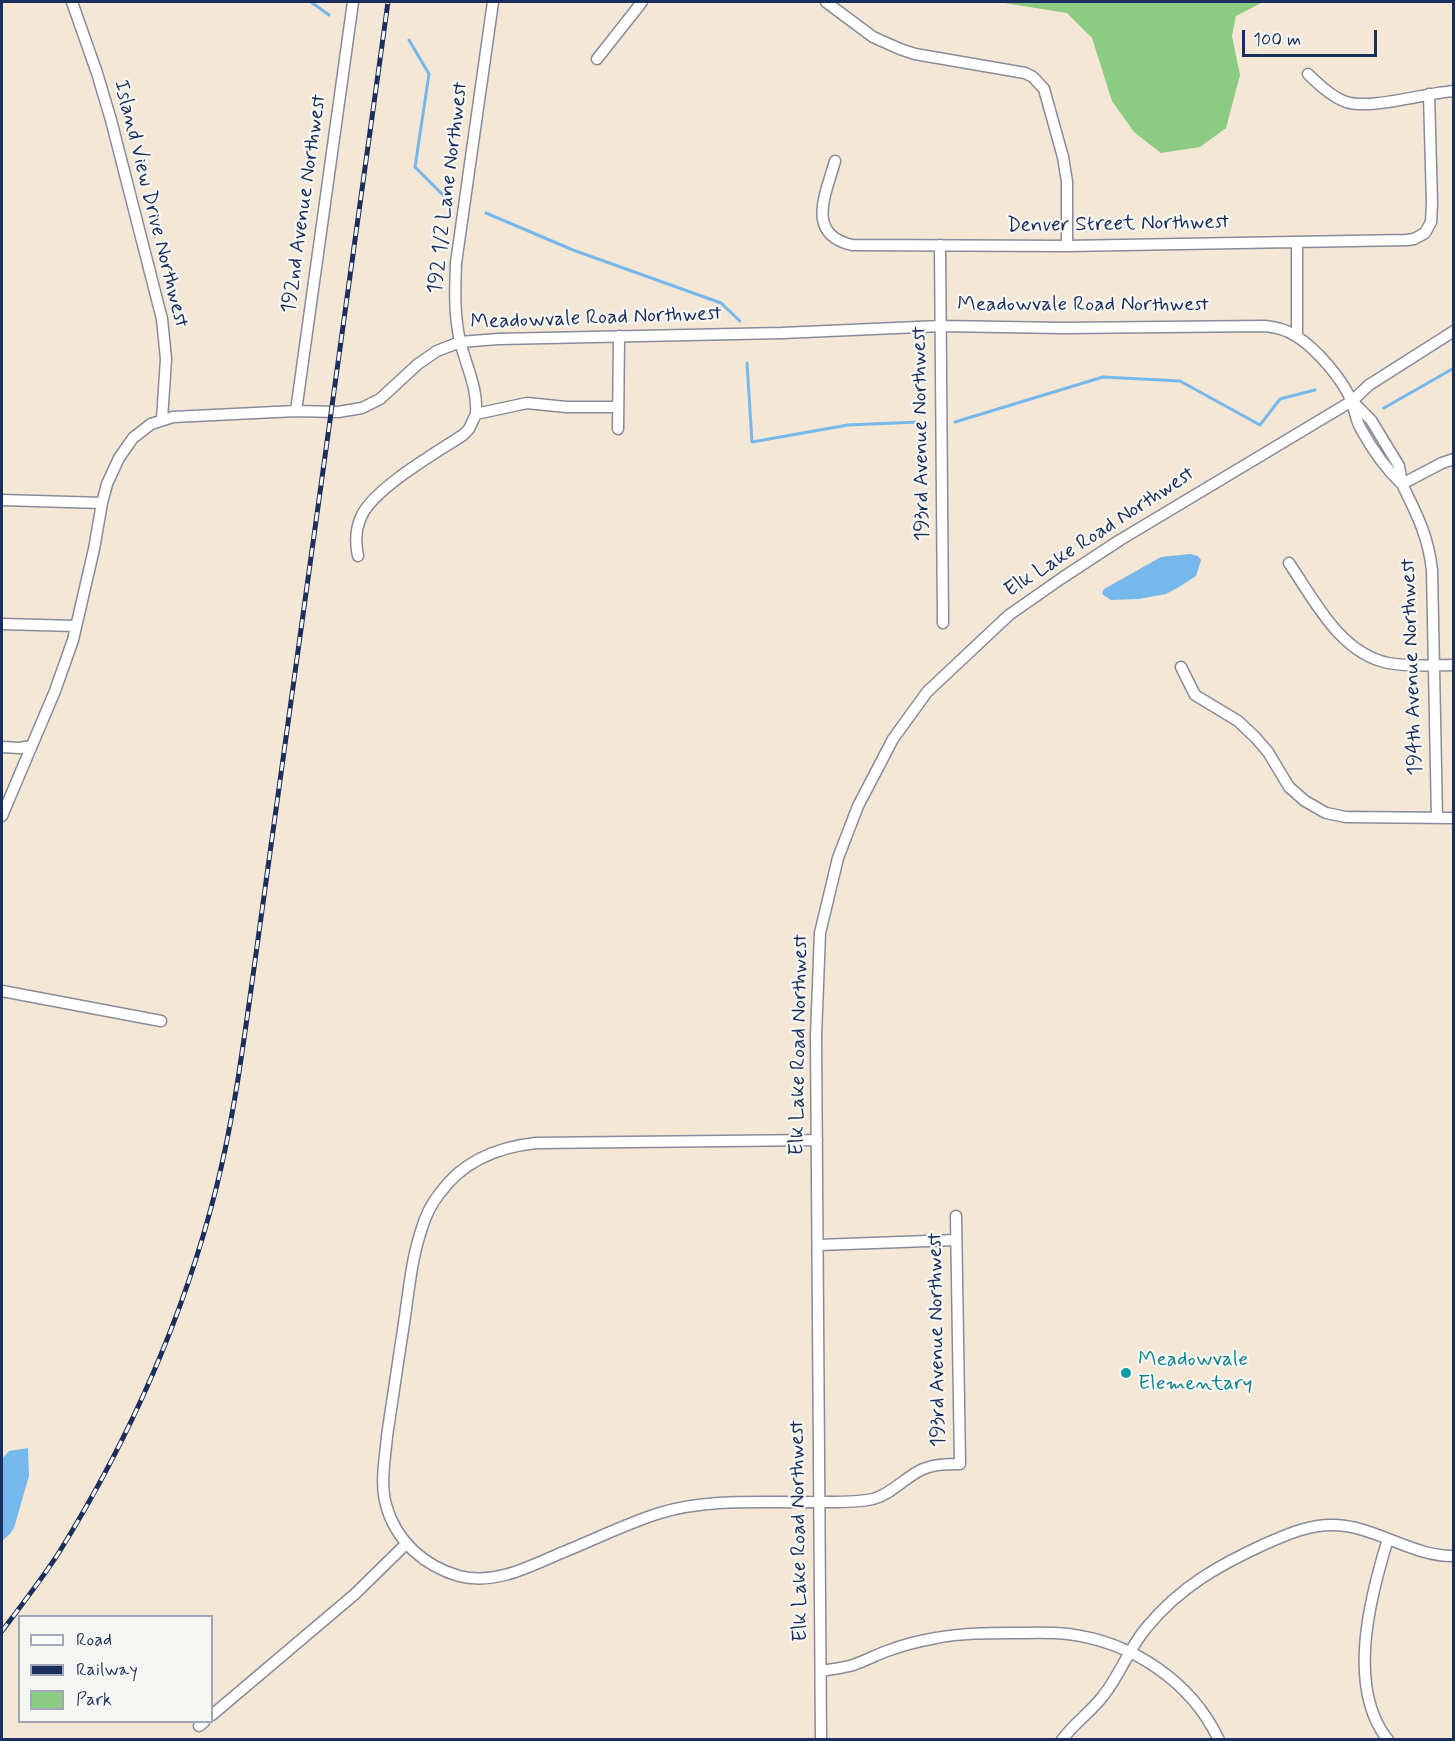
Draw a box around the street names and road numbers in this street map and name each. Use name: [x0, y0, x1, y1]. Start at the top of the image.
street label: Island View Drive Northwest: [107, 78, 193, 330]
street label: 192 1/2 Lane Northwest: [423, 81, 475, 295]
street label: 192nd Avenue Northwest: [277, 93, 333, 315]
street label: Denver Street Northwest: [1007, 210, 1229, 240]
street label: Meadowvale Road Northwest: [957, 293, 1209, 319]
street label: Meadowvale Road Northwest: [470, 302, 722, 336]
street label: 193rd Avenue Northwest: [908, 326, 936, 542]
street label: Elk Lake Road Northwest: [1000, 462, 1200, 604]
street label: 194th Avenue Northwest: [1397, 558, 1429, 776]
street label: Elk Lake Road Northwest: [785, 934, 815, 1156]
street label: 193rd Avenue Northwest: [924, 1232, 952, 1448]
street label: Elk Lake Road Northwest: [785, 1420, 815, 1642]

